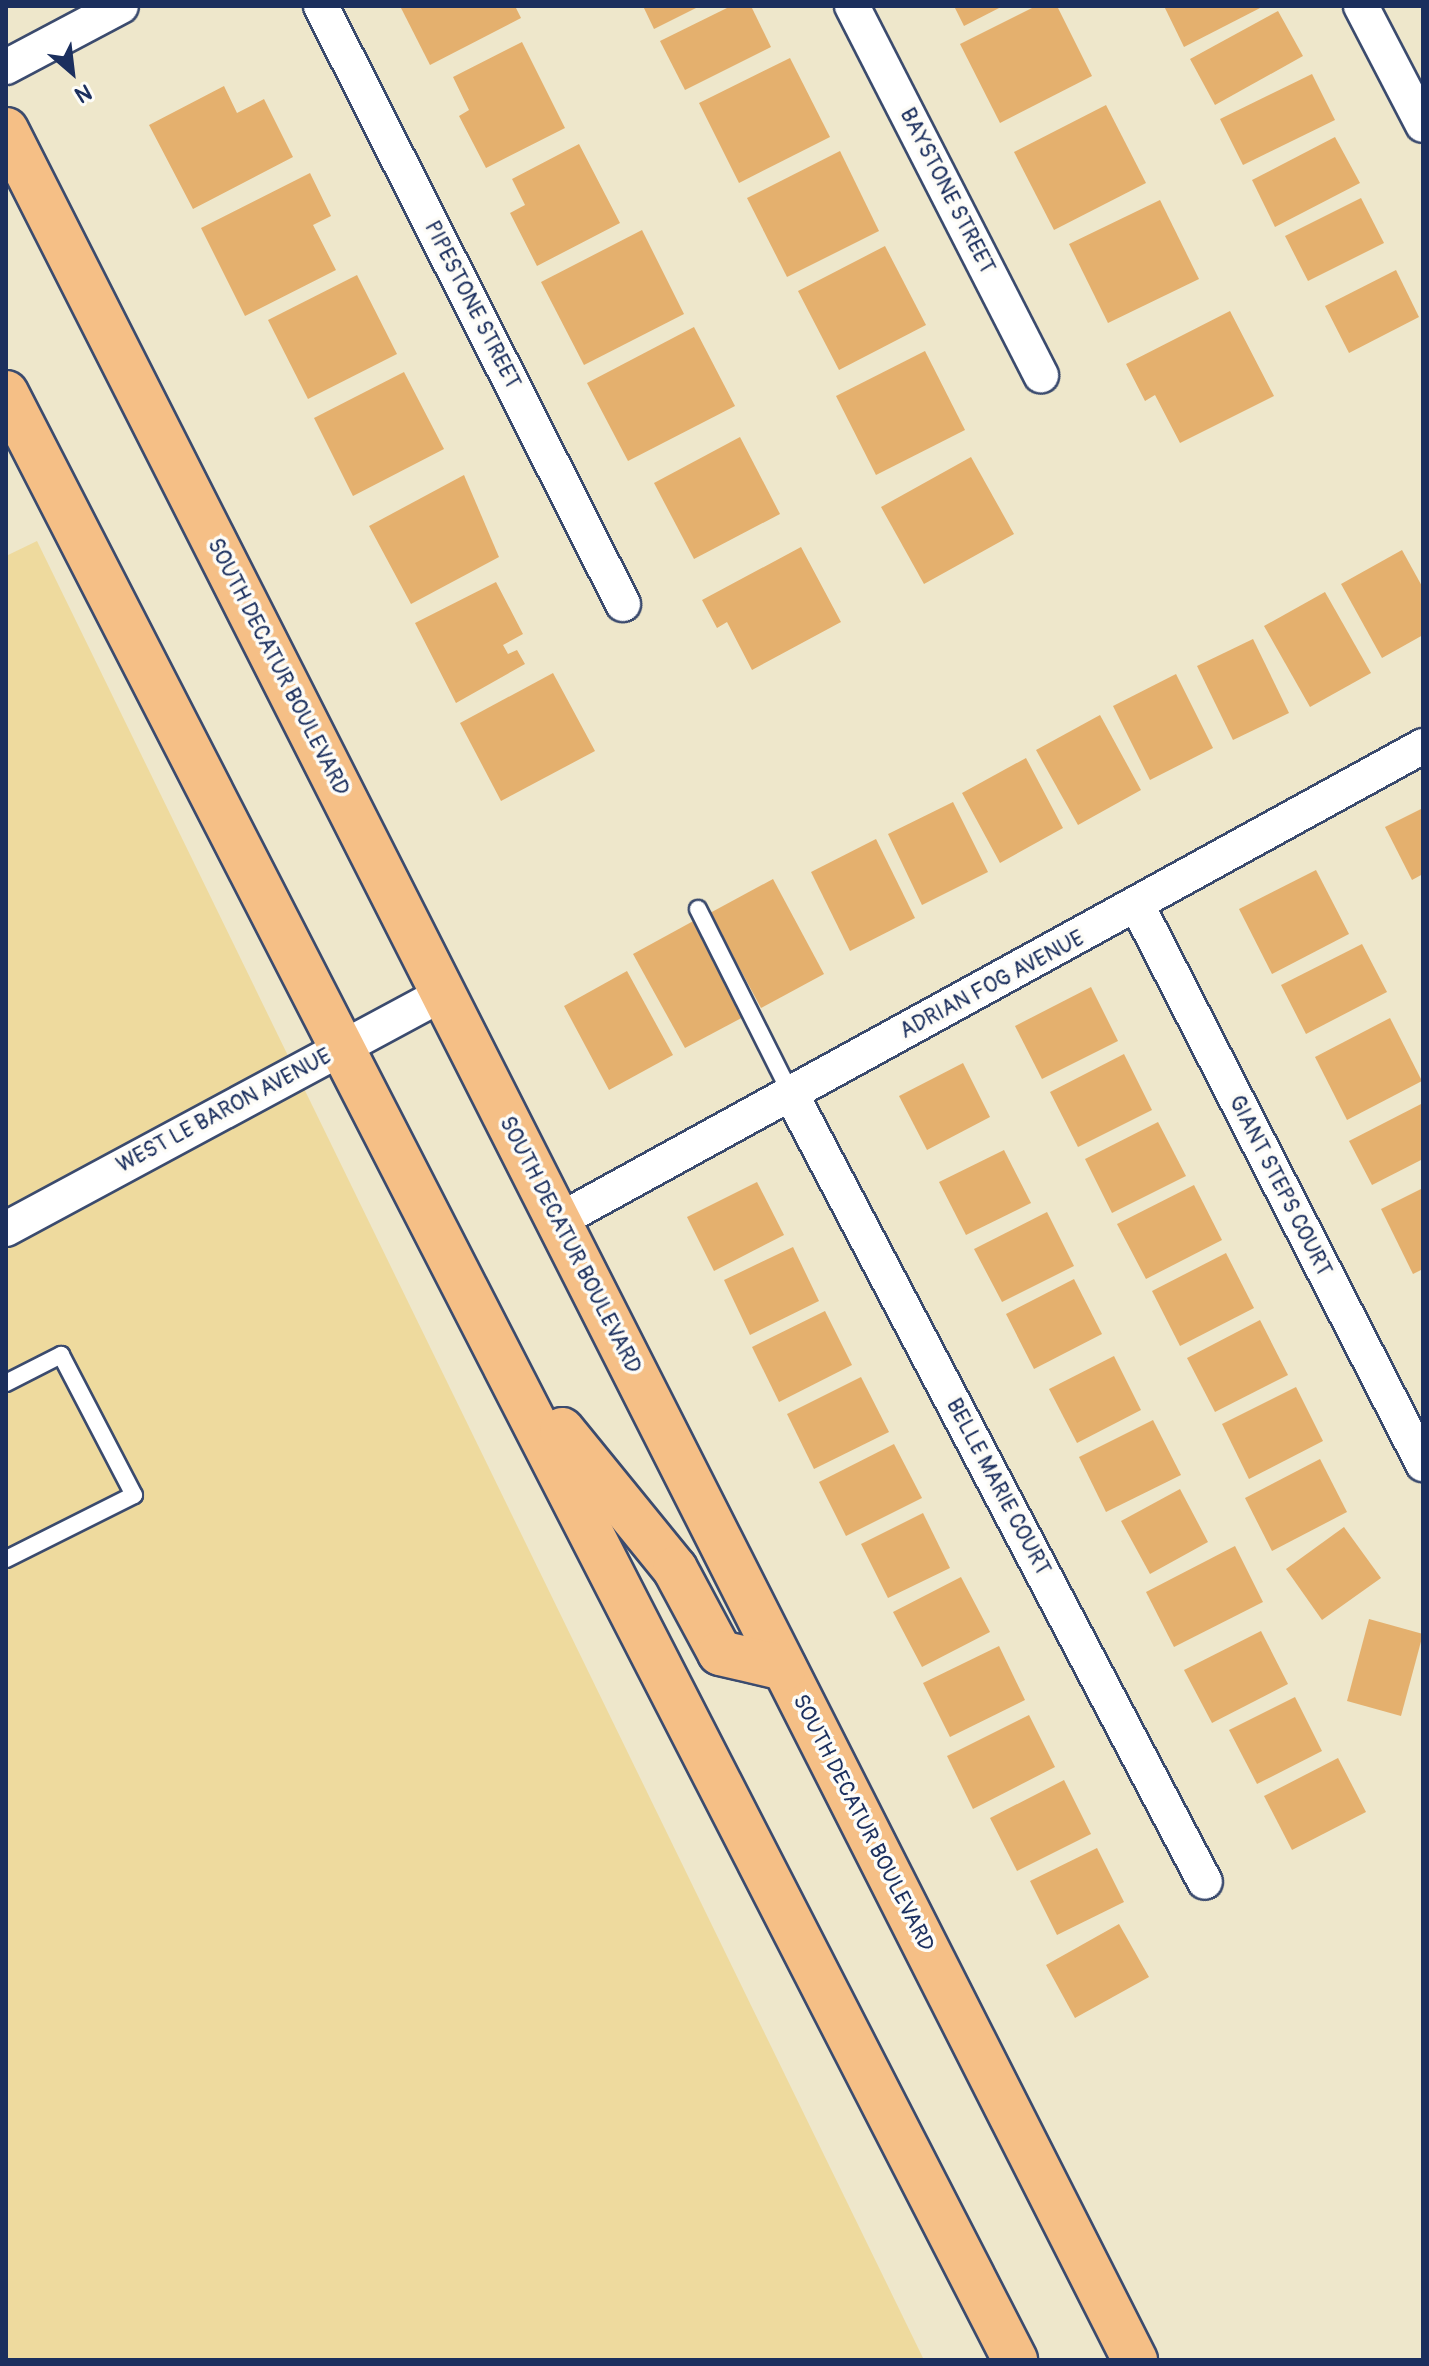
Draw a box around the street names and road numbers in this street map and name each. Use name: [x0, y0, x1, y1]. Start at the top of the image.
street label: BAYSTONE STREET: [894, 104, 1000, 278]
street label: PIPESTONE STREET: [418, 217, 526, 393]
street label: SOUTH DECATUR BOULEVARD: [202, 534, 354, 800]
street label: ADRIAN FOG AVENUE: [895, 925, 1089, 1045]
street label: WEST LE BARON AVENUE: [112, 1043, 336, 1179]
street label: GIANT STEPS COURT: [1223, 1091, 1337, 1281]
street label: SOUTH DECATUR BOULEVARD: [494, 1112, 646, 1378]
street label: BELLE MARIE COURT: [940, 1394, 1056, 1580]
street label: SOUTH DECATUR BOULEVARD: [787, 1690, 939, 1956]

